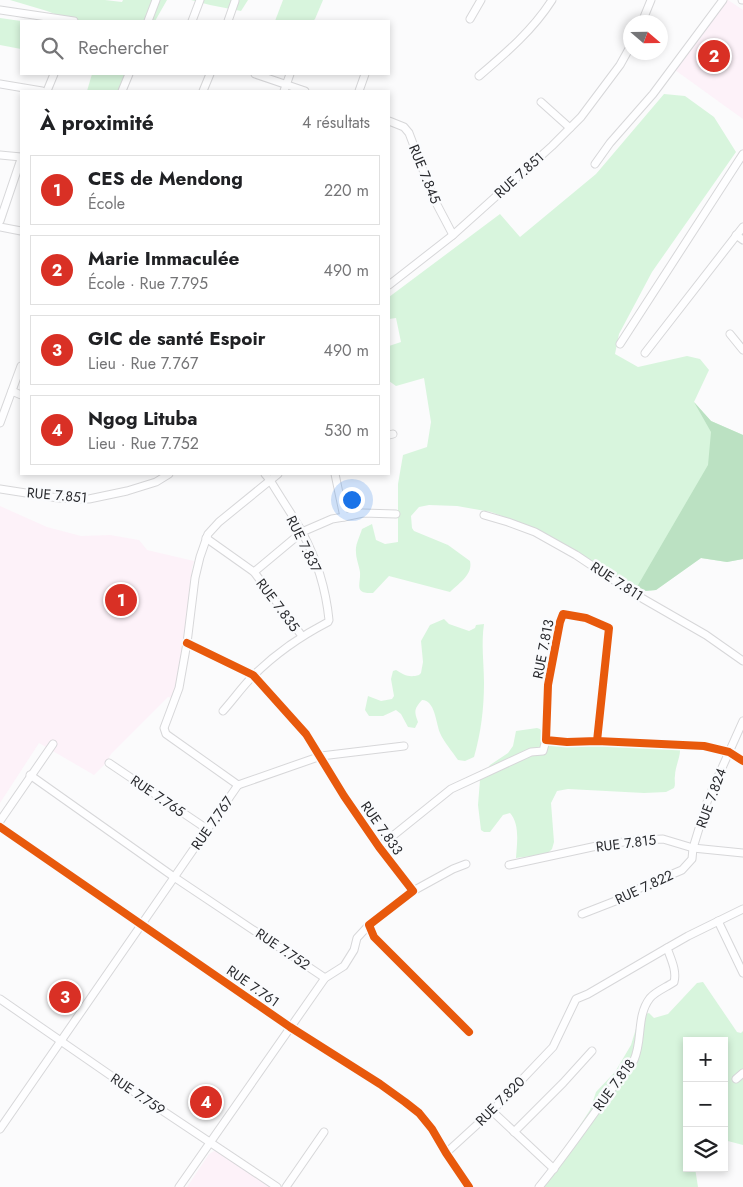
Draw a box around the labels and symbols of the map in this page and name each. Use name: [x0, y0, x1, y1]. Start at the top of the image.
north arrow: [623, 15, 668, 60]
pin: 2: [698, 37, 730, 75]
street label: RUE 7.845: [404, 141, 446, 207]
street label: RUE 7.851: [490, 147, 548, 203]
street label: RUE 7.851: [26, 482, 88, 508]
your location: [339, 487, 365, 513]
street label: RUE 7.837: [282, 512, 327, 576]
street label: RUE 7.811: [587, 557, 647, 605]
street label: RUE 7.835: [251, 574, 305, 636]
pin: 1: [105, 581, 137, 619]
street label: RUE 7.813: [527, 617, 559, 680]
street label: RUE 7.824: [691, 765, 731, 831]
street label: RUE 7.765: [127, 770, 189, 822]
street label: RUE 7.767: [186, 792, 238, 854]
street label: RUE 7.833: [356, 797, 408, 859]
street label: RUE 7.815: [595, 829, 657, 857]
street label: RUE 7.822: [612, 865, 676, 909]
street label: RUE 7.752: [252, 923, 314, 975]
street label: RUE 7.761: [223, 960, 283, 1012]
pin: 3: [49, 978, 81, 1016]
street label: RUE 7.818: [588, 1055, 640, 1115]
street label: RUE 7.759: [107, 1068, 169, 1120]
street label: RUE 7.820: [471, 1072, 529, 1130]
pin: 4: [190, 1083, 222, 1121]

